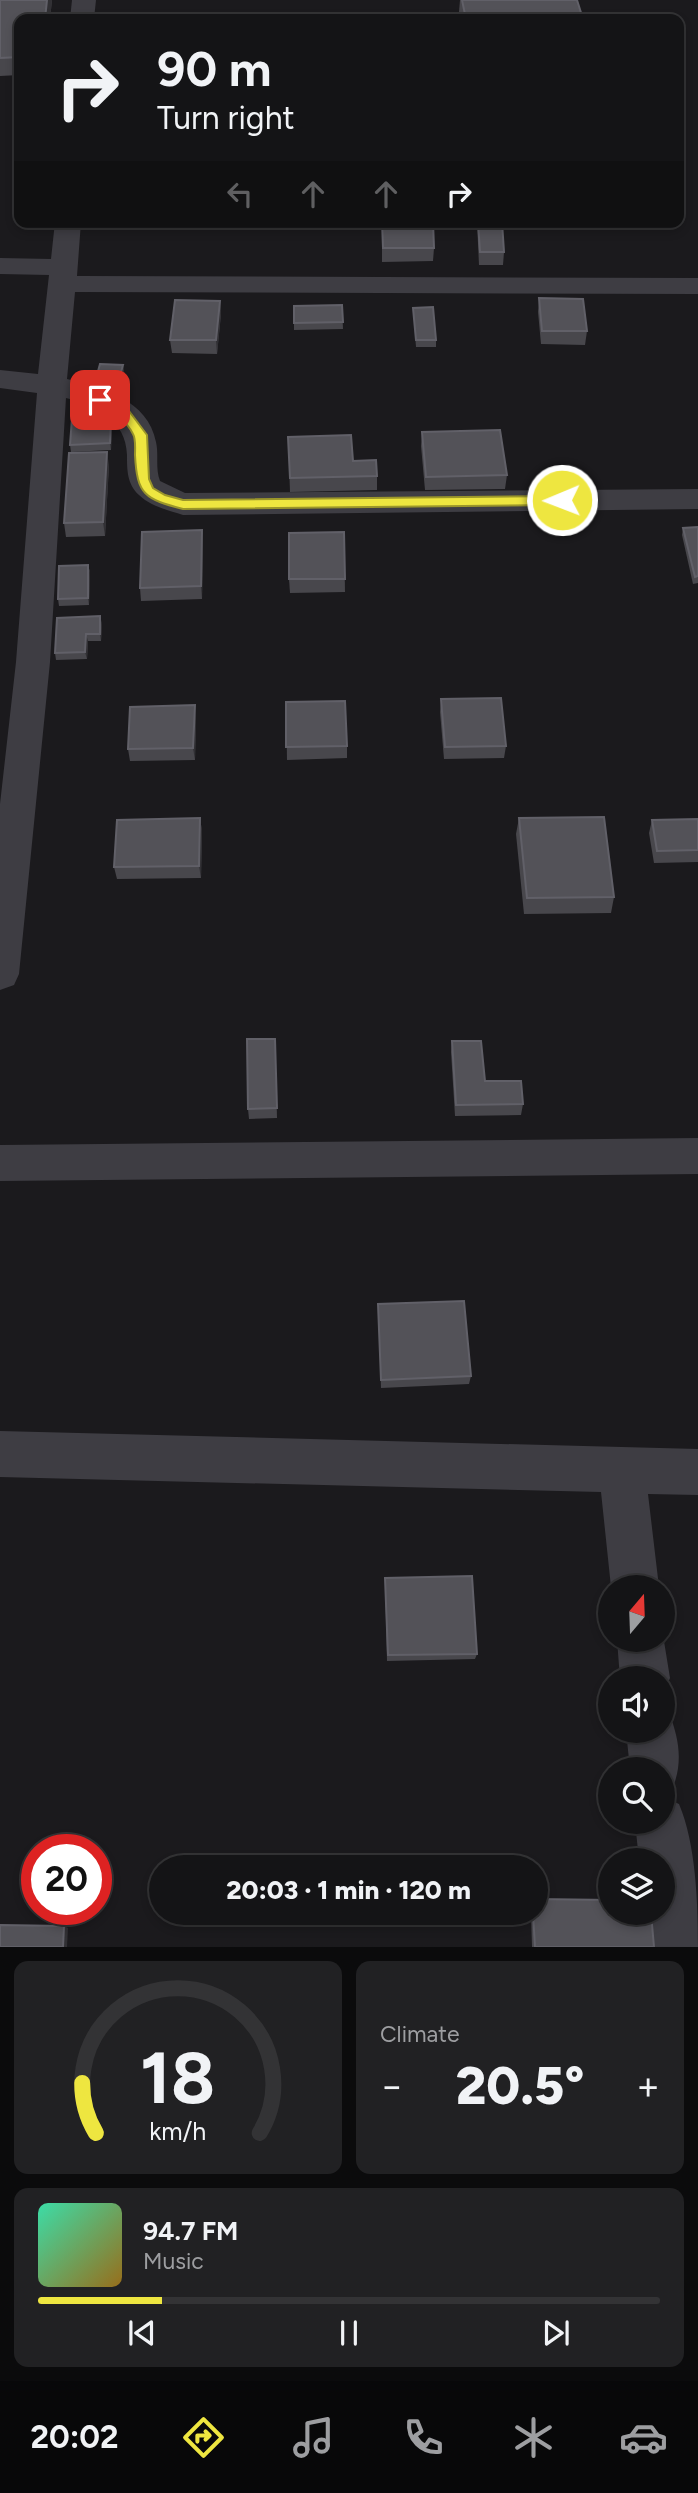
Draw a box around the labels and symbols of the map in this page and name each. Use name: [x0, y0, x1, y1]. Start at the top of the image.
pin: [70, 370, 130, 430]
position arrow: [525, 463, 599, 537]
north arrow: [598, 1575, 676, 1652]
speed limit sign: 20: [21, 1834, 112, 1925]

